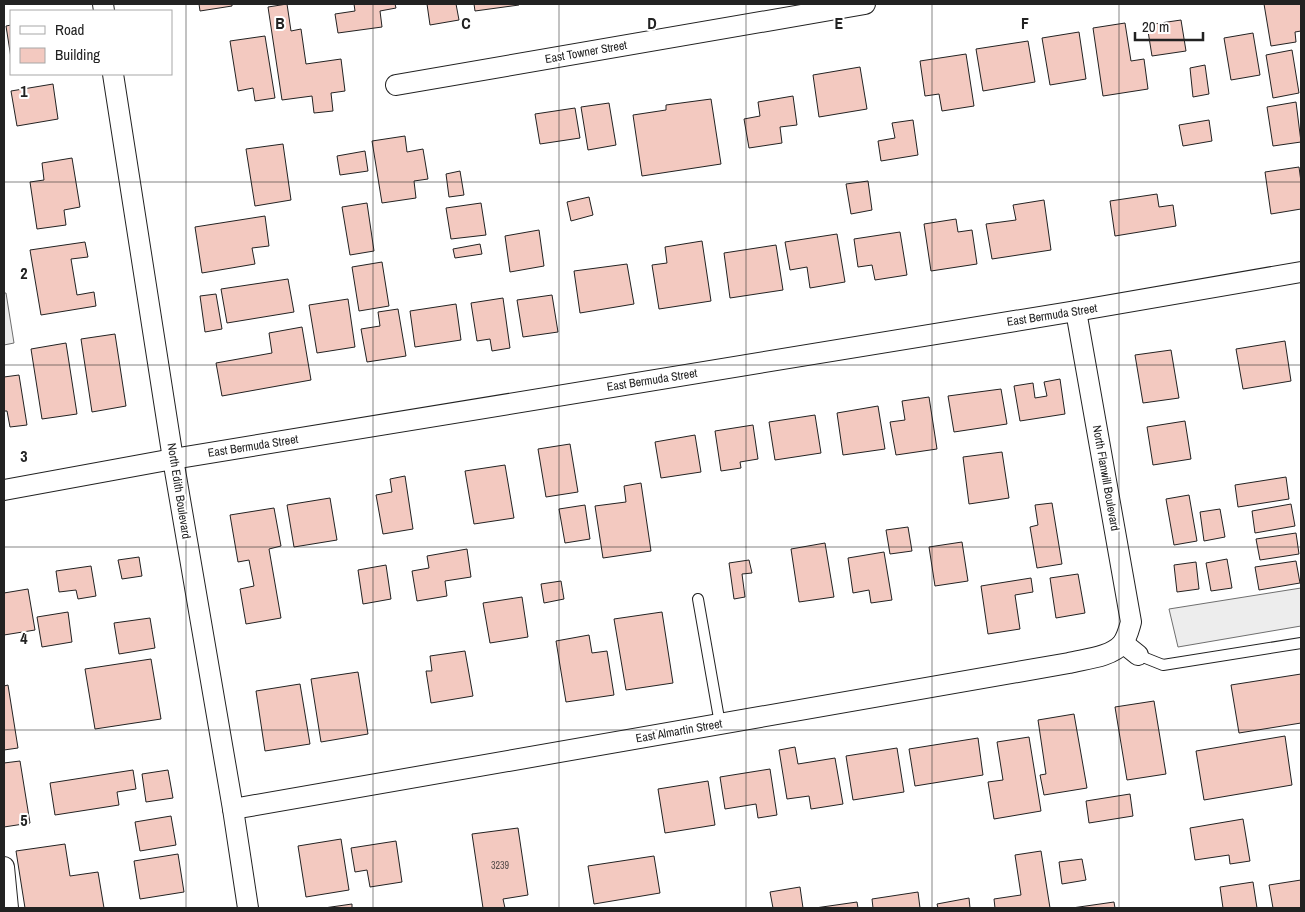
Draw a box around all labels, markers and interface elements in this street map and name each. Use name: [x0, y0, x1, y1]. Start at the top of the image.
legend: [10, 10, 172, 75]
scale bar: [1135, 10, 1202, 42]
text: B: [275, 12, 285, 34]
text: C: [461, 12, 471, 34]
text: D: [647, 12, 657, 34]
text: E: [835, 12, 844, 34]
text: F: [1021, 12, 1029, 34]
text: 20 m: [1142, 16, 1169, 37]
text: Road: [55, 19, 84, 40]
street label: East Towner Street: [544, 37, 629, 67]
text: Building: [55, 44, 100, 65]
text: 1: [20, 80, 28, 102]
text: 2: [20, 262, 28, 284]
street label: East Bermuda Street: [1006, 300, 1099, 330]
street label: East Bermuda Street: [606, 365, 699, 395]
street label: North Flanwill Boulevard: [1089, 424, 1123, 532]
street label: East Bermuda Street: [207, 431, 300, 461]
street label: North Edith Boulevard: [164, 442, 194, 540]
text: 3: [20, 445, 28, 467]
text: 4: [20, 627, 28, 649]
street label: East Almartin Street: [635, 715, 724, 746]
text: 5: [20, 809, 28, 831]
house number: 3239: [491, 859, 510, 872]

